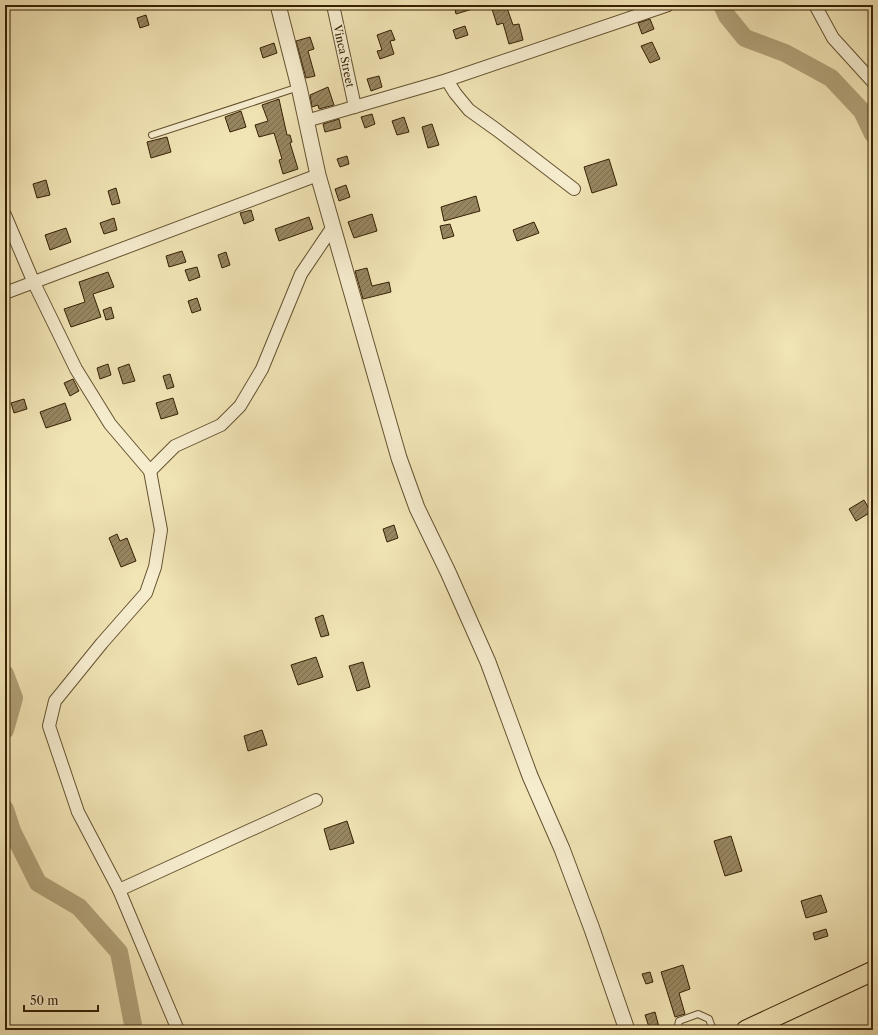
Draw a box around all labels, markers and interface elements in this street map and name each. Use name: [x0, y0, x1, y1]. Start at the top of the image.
street label: Vinca Street: [330, 22, 357, 89]
scale bar: [24, 987, 98, 1013]
text: 50 m: [30, 993, 59, 1008]

